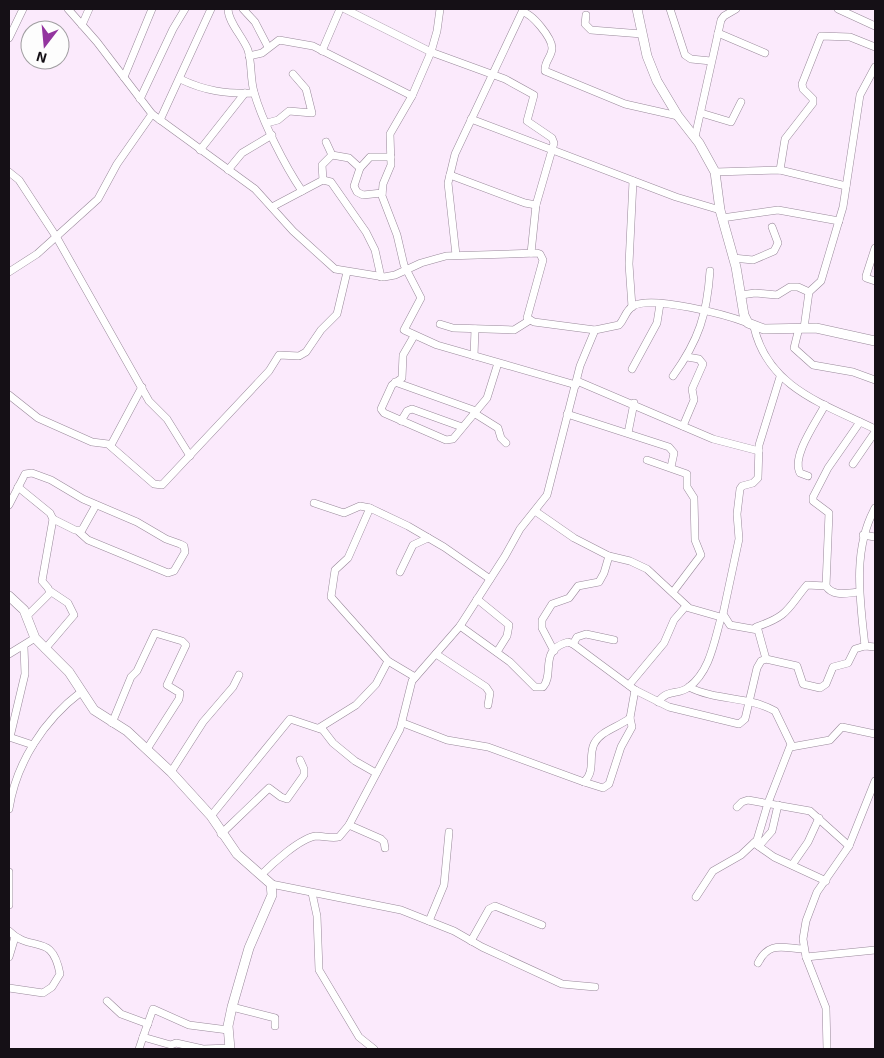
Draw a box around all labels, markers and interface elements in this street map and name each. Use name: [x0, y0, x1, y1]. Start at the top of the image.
north arrow: [20, 20, 70, 70]
text: N: [34, 48, 48, 68]

